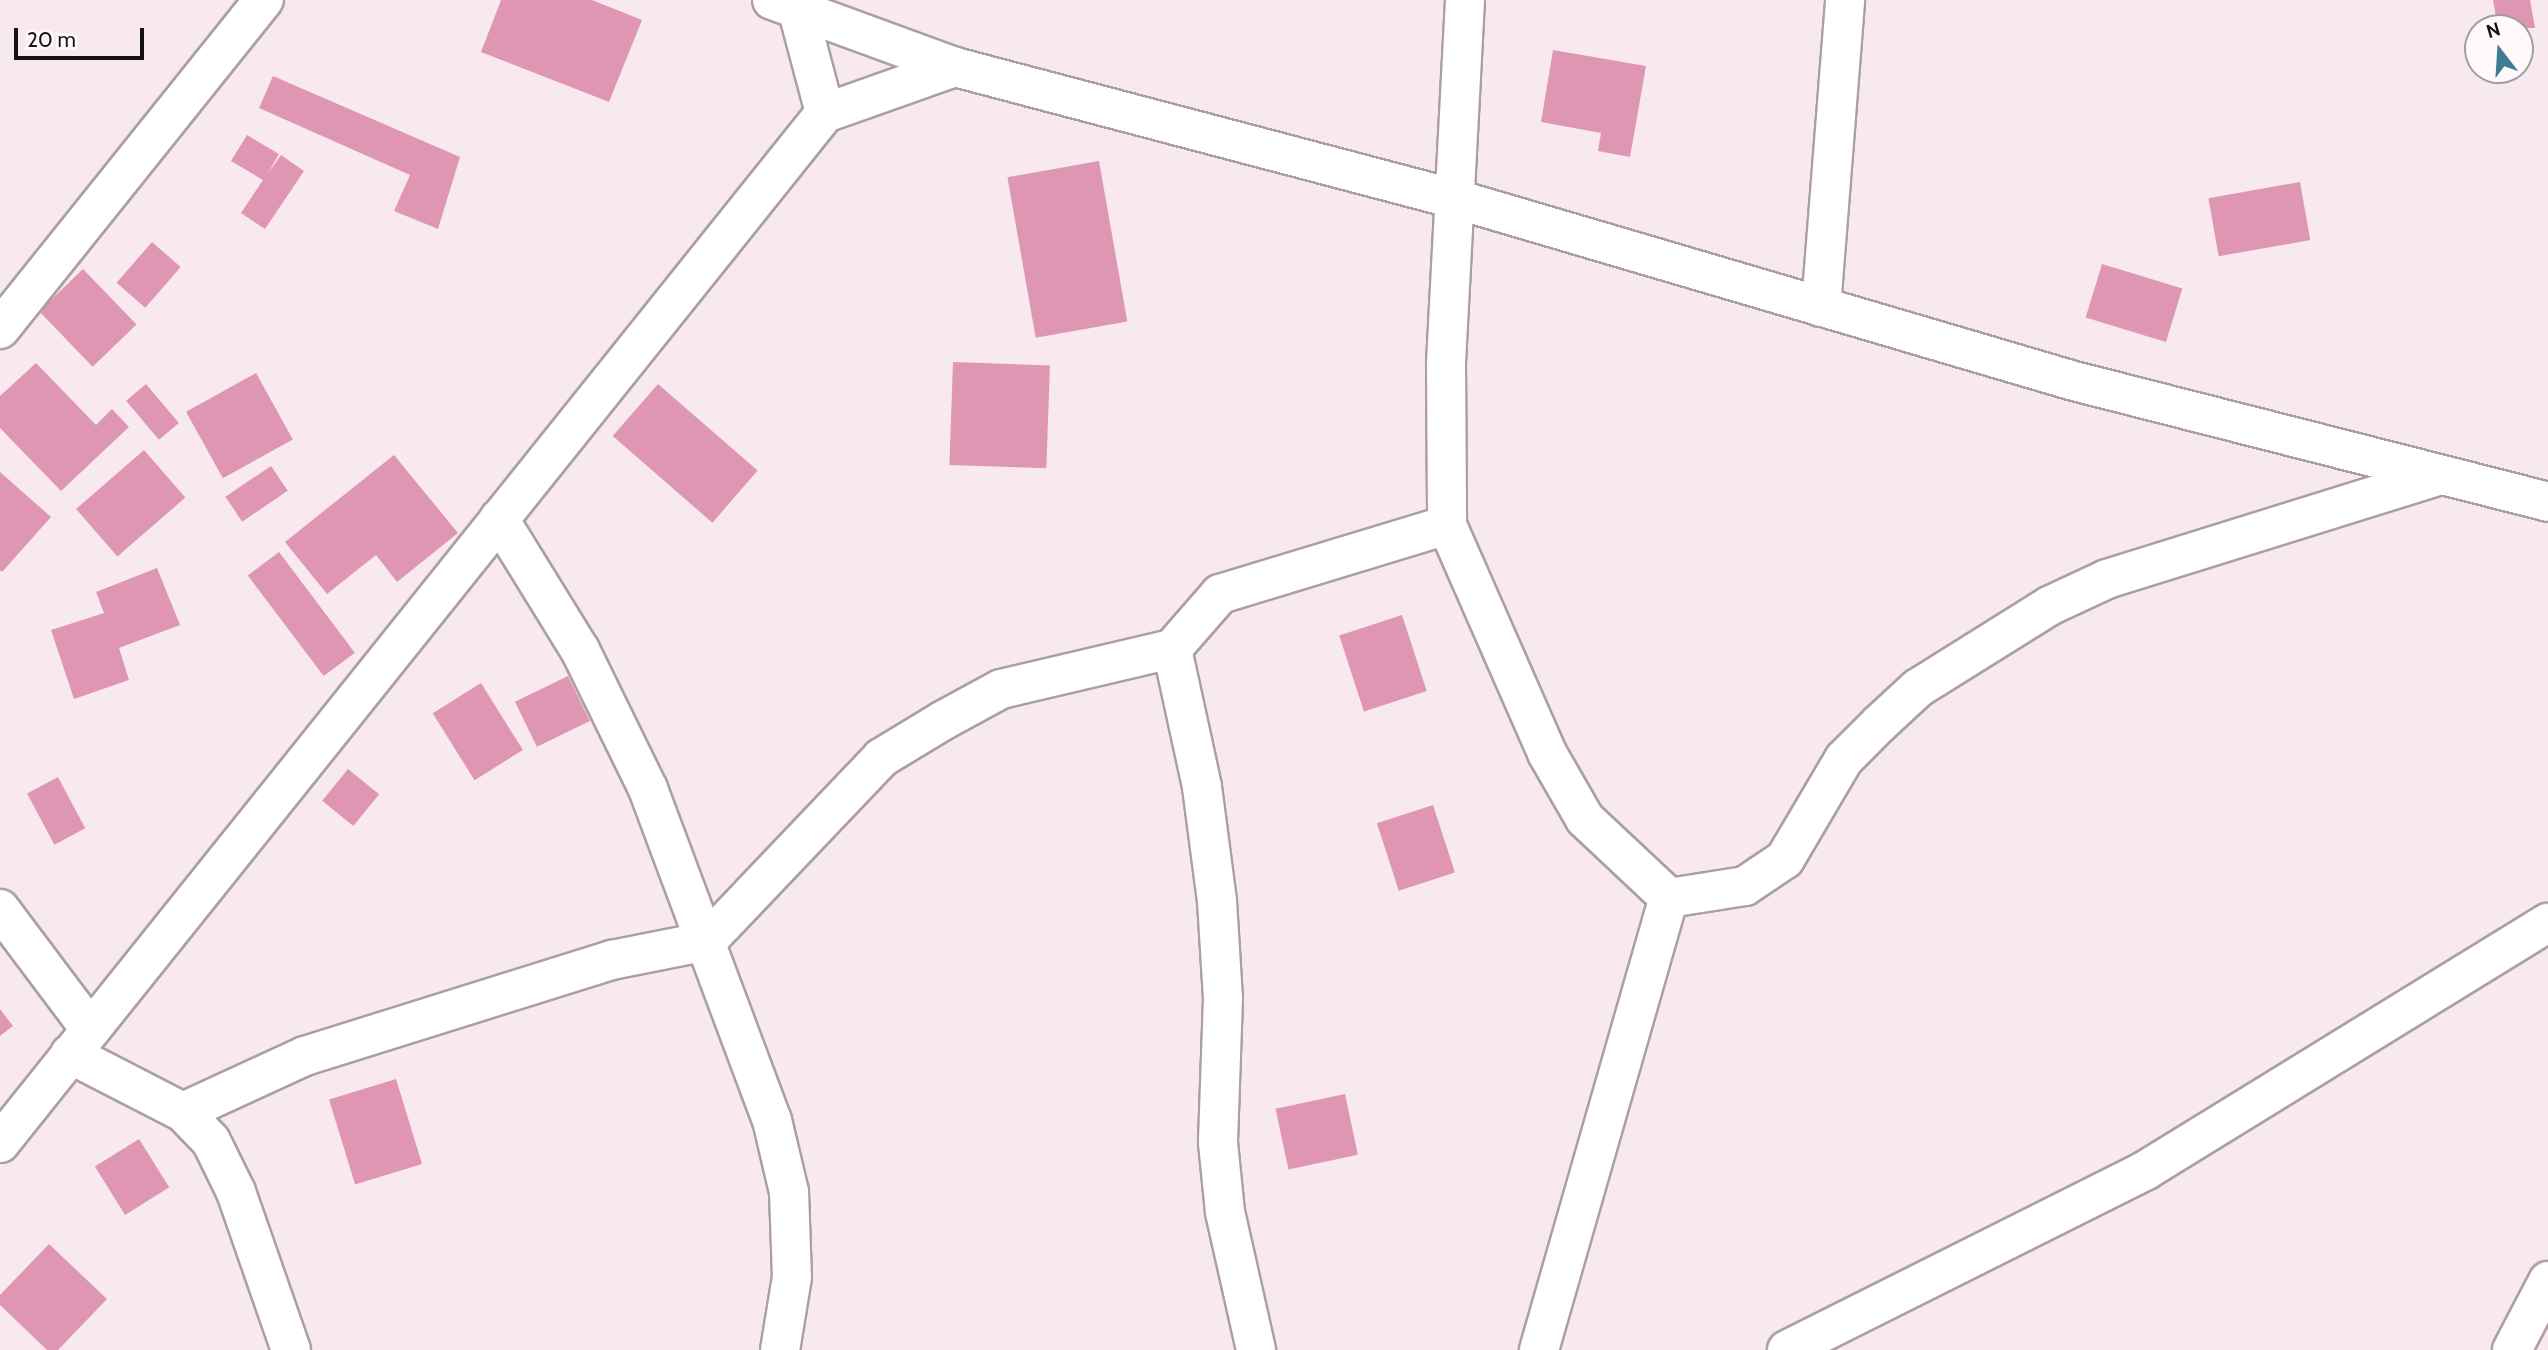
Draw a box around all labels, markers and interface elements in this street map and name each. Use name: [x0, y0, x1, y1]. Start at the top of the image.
scale bar: [18, 14, 147, 58]
north arrow: [2464, 14, 2534, 84]
text: N: [2484, 17, 2503, 43]
text: 20 m: [27, 27, 76, 52]

